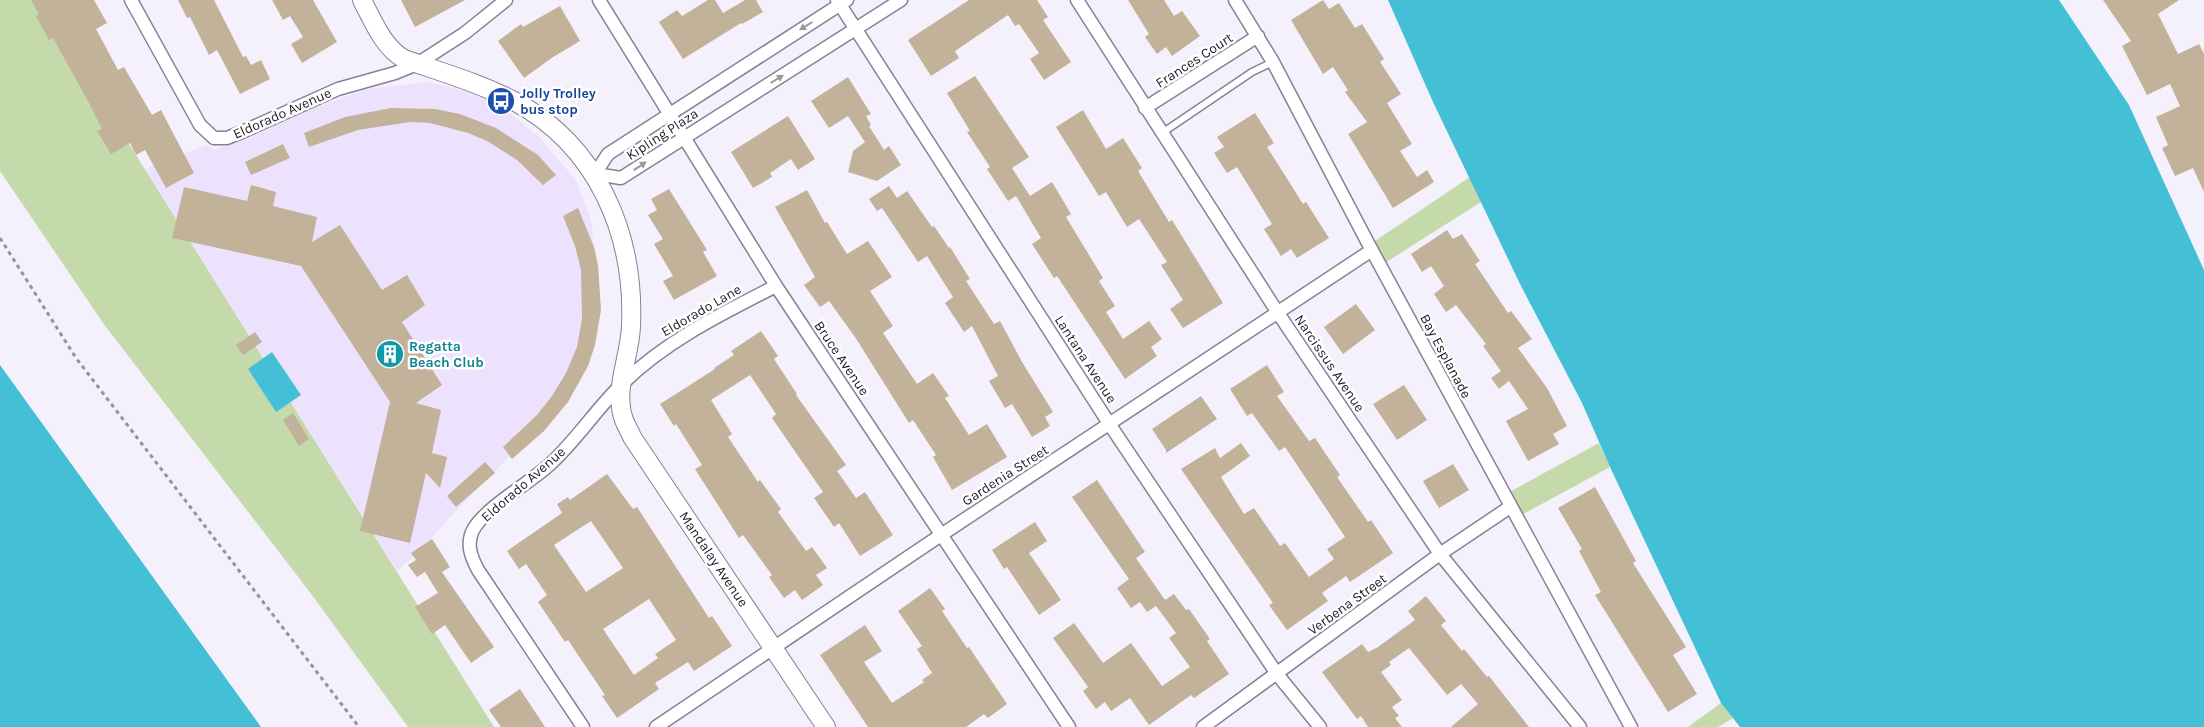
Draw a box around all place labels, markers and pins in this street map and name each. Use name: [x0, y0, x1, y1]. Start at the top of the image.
place label: Jolly Trolley bus stop: [520, 85, 596, 118]
bus stop icon: Jolly Trolley bus stop: [486, 86, 516, 116]
place label: Regatta Beach Club: [409, 338, 484, 371]
building icon: Regatta Beach Club: [375, 339, 405, 369]

